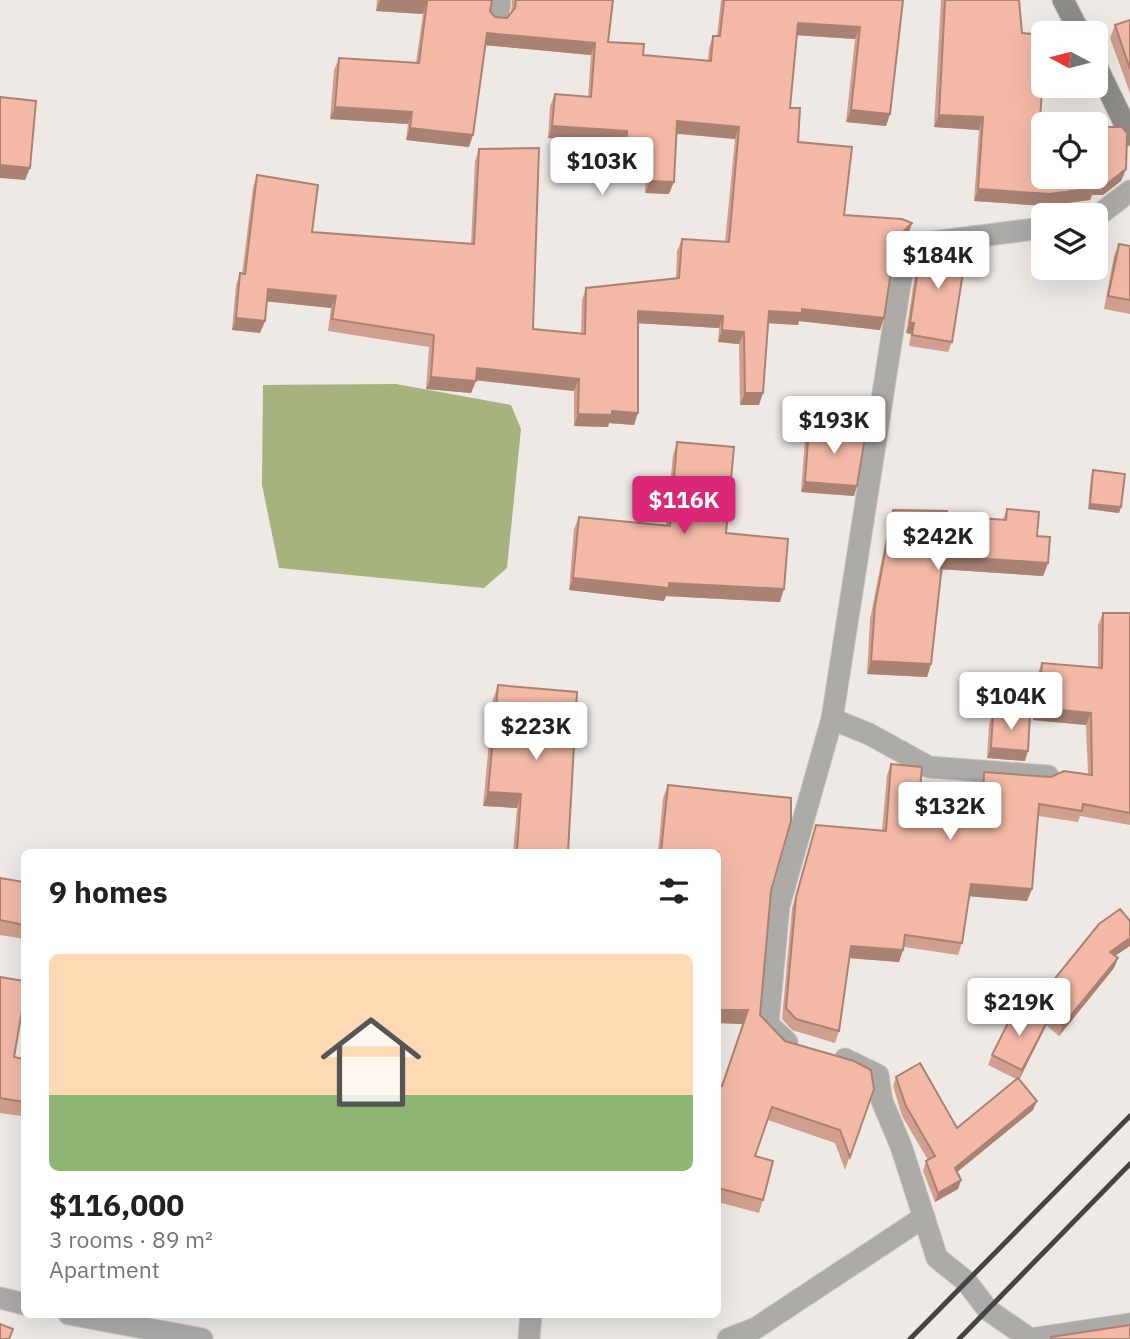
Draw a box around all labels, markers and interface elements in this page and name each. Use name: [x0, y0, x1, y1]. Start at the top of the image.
north arrow: [1031, 21, 1108, 98]
map controls: [1031, 21, 1108, 280]
button: locate: [1031, 112, 1108, 189]
pin: $103K: [553, 138, 651, 197]
text: $103K: [566, 145, 638, 175]
button: layers: [1031, 203, 1108, 280]
pin: $184K: [889, 232, 987, 291]
text: $184K: [902, 239, 974, 269]
pin: $193K: [785, 396, 883, 456]
text: $193K: [798, 404, 870, 434]
pin: $116K: [635, 476, 733, 536]
text: $116K: [648, 484, 720, 514]
pin: $242K: [889, 512, 987, 572]
text: $242K: [902, 520, 974, 550]
pin: $104K: [962, 672, 1060, 732]
text: $104K: [975, 680, 1047, 710]
pin: $223K: [487, 702, 585, 762]
text: $223K: [500, 710, 572, 740]
pin: $132K: [901, 782, 999, 842]
text: $132K: [914, 790, 986, 820]
text: 9 homes: [49, 872, 168, 911]
icon: filters: [655, 872, 693, 910]
pin: $219K: [970, 978, 1068, 1038]
text: $219K: [983, 986, 1055, 1016]
icon: home: [308, 999, 434, 1125]
text: $116,000: [49, 1185, 184, 1224]
text: 3 rooms · 89 m²: [49, 1224, 213, 1254]
text: Apartment: [49, 1254, 160, 1284]

